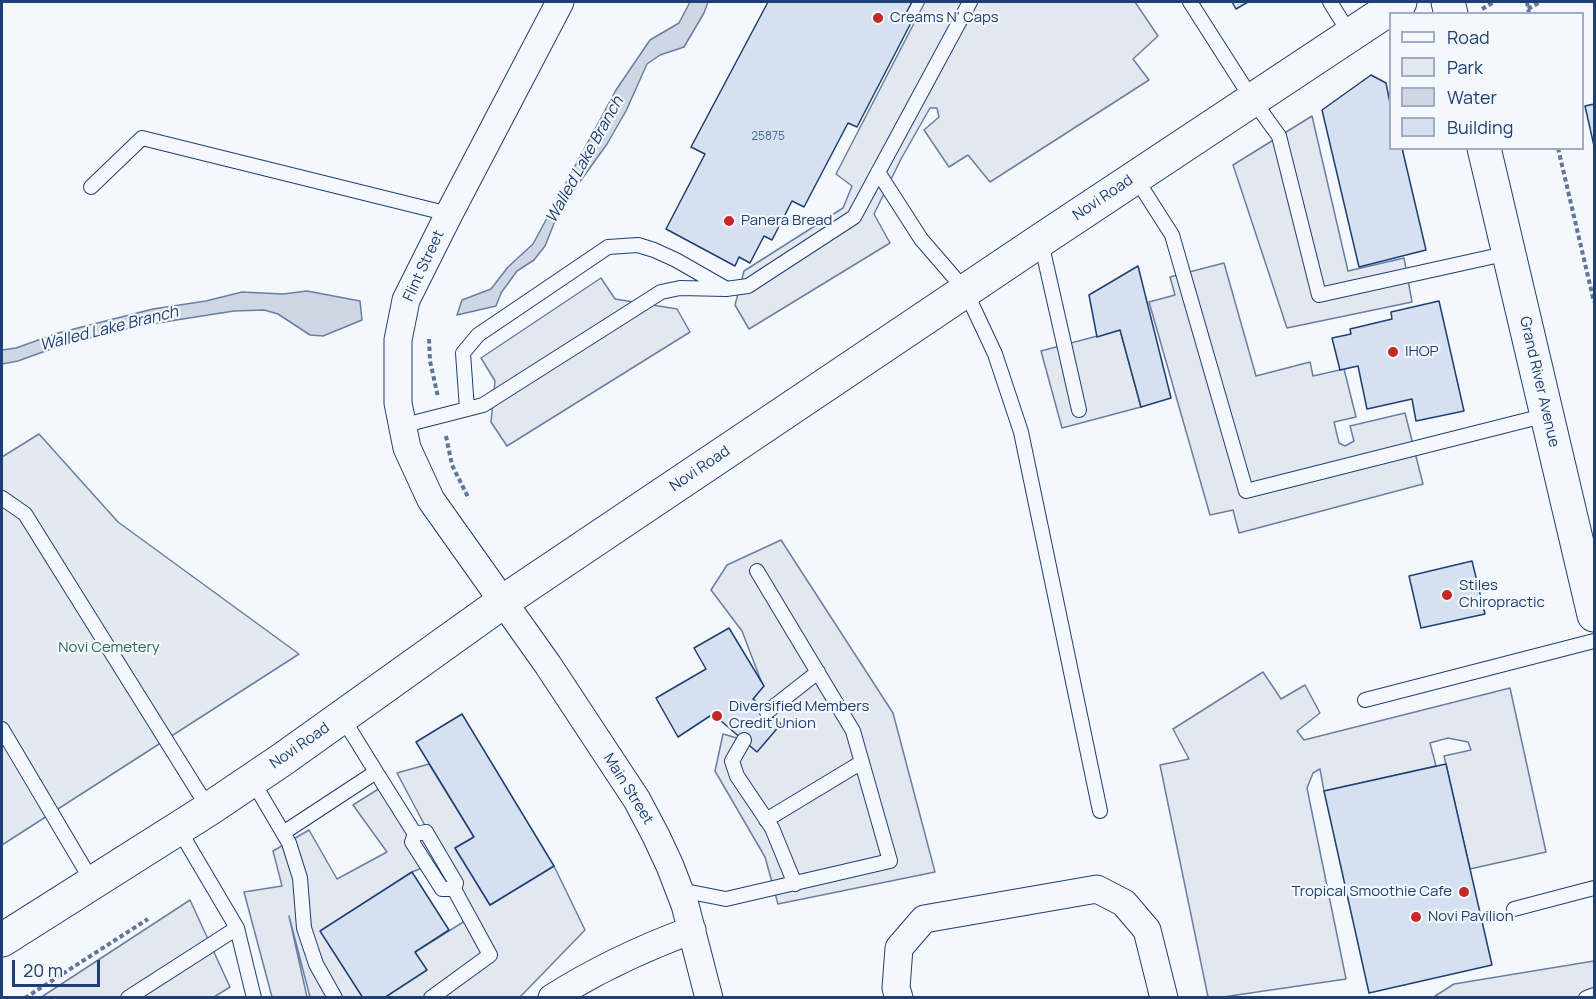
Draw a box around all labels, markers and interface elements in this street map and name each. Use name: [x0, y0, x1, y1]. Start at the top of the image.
place label: Creams N' Caps: [890, 9, 999, 27]
marker: Creams N' Caps: [871, 11, 885, 25]
legend: [1389, 12, 1584, 150]
text: Road: [1447, 25, 1490, 49]
text: Park: [1447, 55, 1483, 79]
text: Water: [1447, 85, 1497, 109]
water label: Walled Lake Branch: [542, 93, 628, 227]
text: Building: [1447, 115, 1513, 139]
house number: 25875: [751, 130, 785, 144]
street label: Novi Road: [1070, 171, 1136, 225]
place label: Panera Bread: [741, 212, 832, 230]
marker: Panera Bread: [722, 214, 736, 228]
street label: Flint Street: [400, 228, 448, 304]
water label: Walled Lake Branch: [38, 303, 180, 355]
street label: Grand River Avenue: [1515, 315, 1563, 449]
place label: IHOP: [1405, 343, 1439, 361]
marker: IHOP: [1386, 345, 1400, 359]
street label: Novi Road: [667, 442, 733, 496]
place label: Stiles Chiropractic: [1459, 577, 1545, 612]
marker: Stiles Chiropractic: [1440, 588, 1454, 602]
park label: Novi Cemetery: [58, 639, 160, 657]
place label: Diversified Members Credit Union: [729, 698, 869, 733]
marker: Diversified Members Credit Union: [710, 709, 724, 723]
street label: Novi Road: [267, 719, 333, 773]
street label: Main Street: [599, 750, 657, 828]
place label: Tropical Smoothie Cafe: [1292, 883, 1452, 901]
marker: Tropical Smoothie Cafe: [1457, 885, 1471, 899]
place label: Novi Pavilion: [1428, 908, 1514, 926]
marker: Novi Pavilion: [1409, 910, 1423, 924]
scale bar: [15, 948, 104, 986]
text: 20 m: [23, 958, 63, 982]

